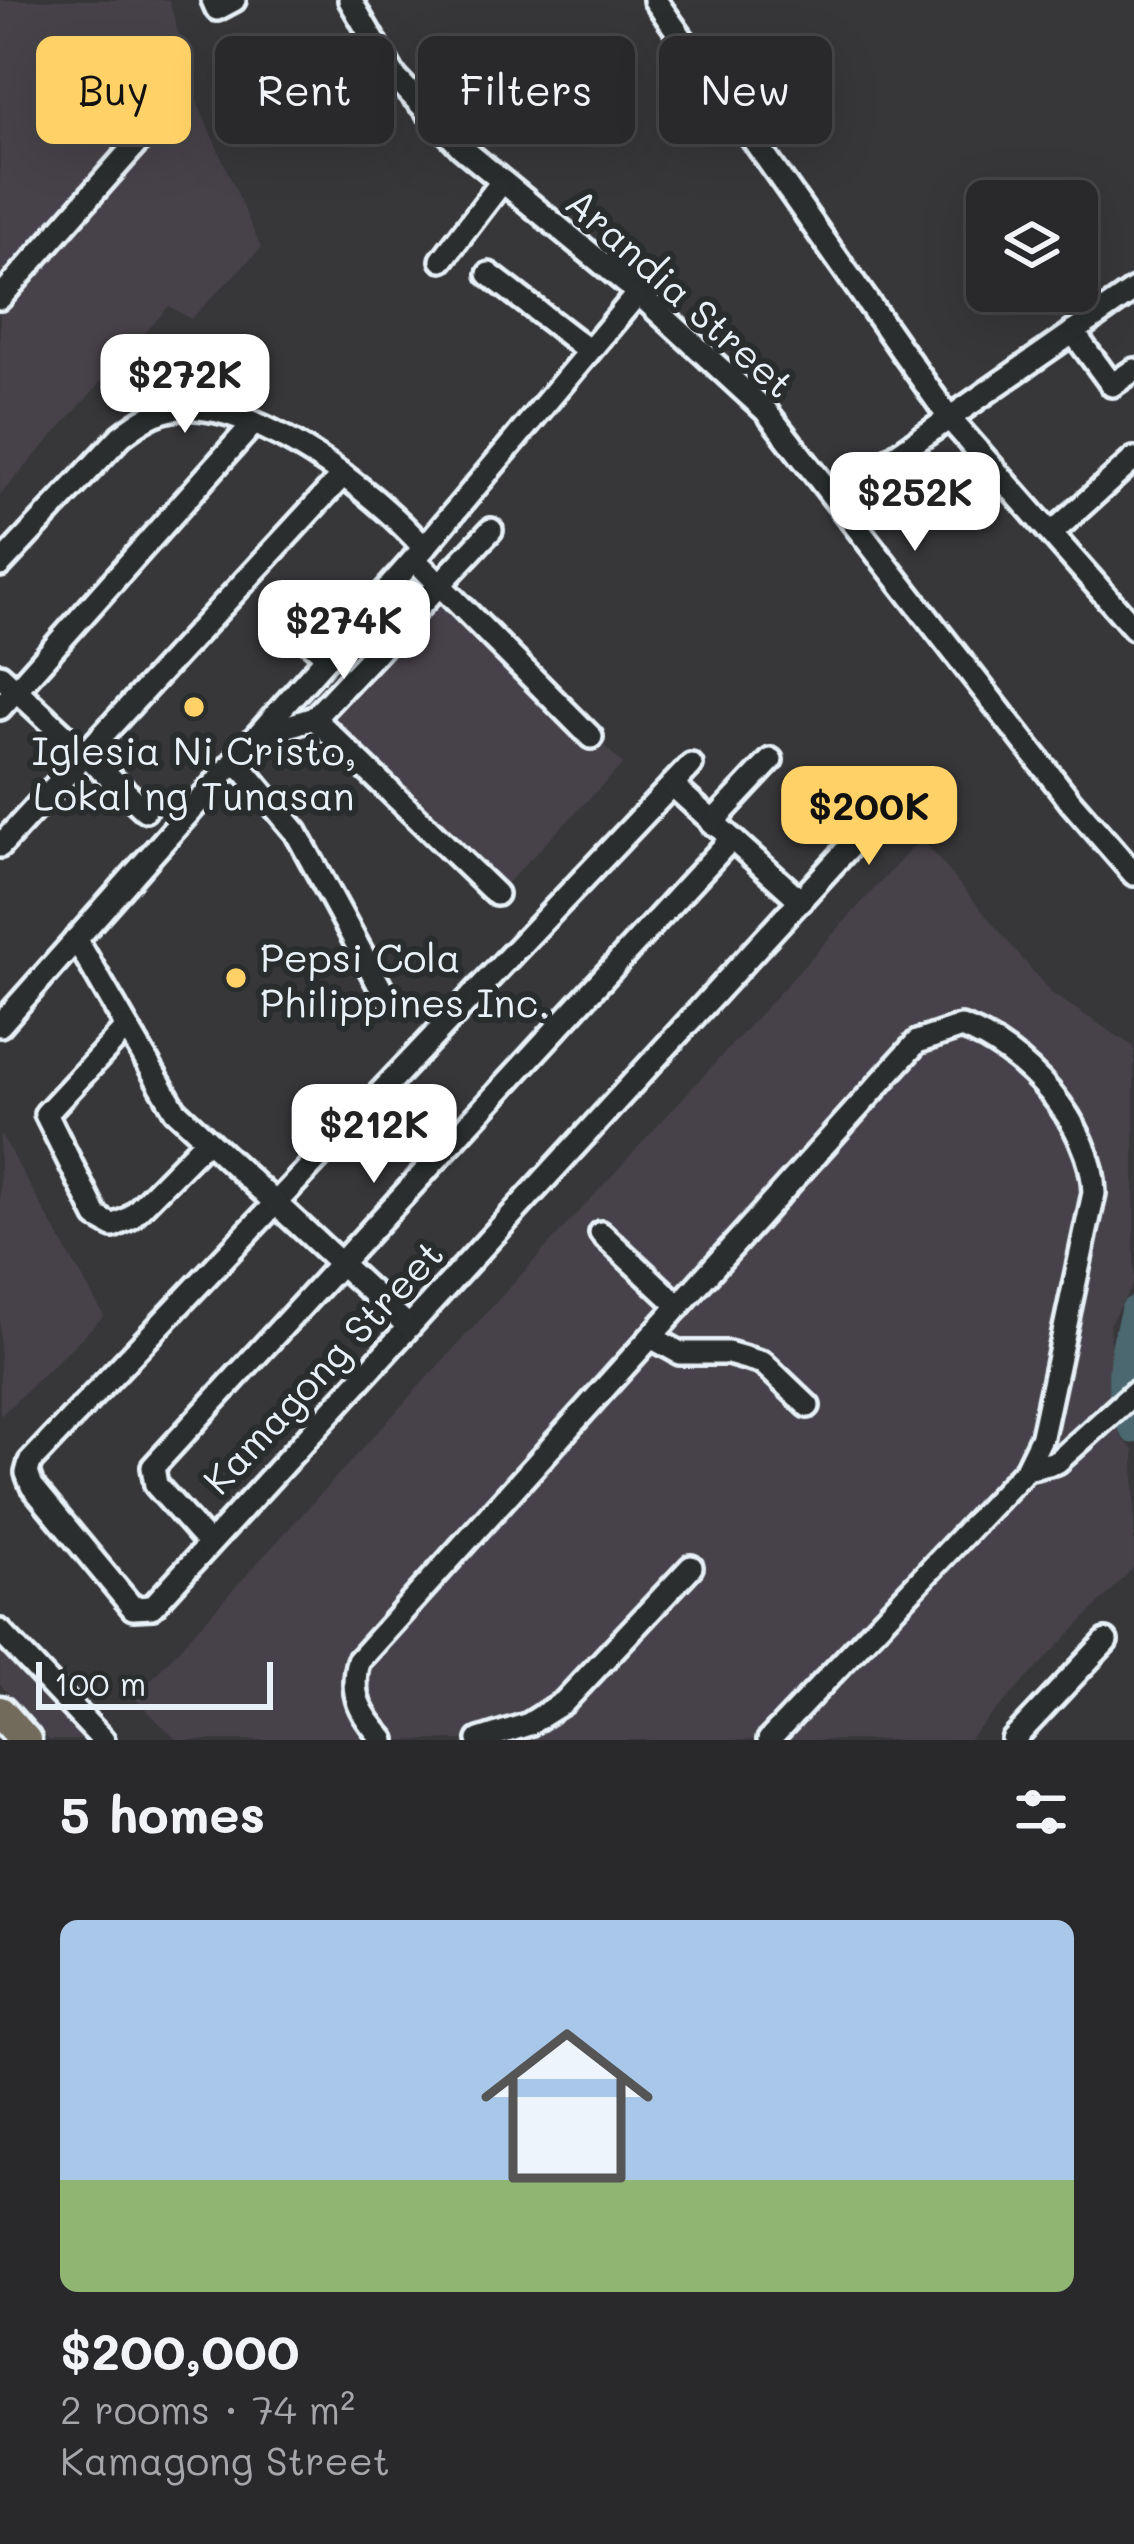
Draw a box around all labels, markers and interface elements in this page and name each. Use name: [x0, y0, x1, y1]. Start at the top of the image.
chip: Buy: [36, 36, 191, 144]
chip: Rent: [215, 36, 394, 144]
chip: Filters: [418, 36, 635, 144]
chip: New: [659, 36, 832, 144]
street label: Arandia Street: [556, 176, 806, 408]
map controls: [966, 180, 1098, 312]
button: layers: [966, 180, 1098, 312]
pin: $272K: [101, 334, 269, 436]
text: $272K: [127, 347, 243, 398]
pin: $252K: [831, 452, 999, 554]
text: $252K: [857, 465, 973, 516]
pin: $274K: [260, 580, 428, 682]
text: $274K: [285, 593, 403, 644]
marker: Iglesia Ni Cristo, Lokal ng Tunasan: [181, 694, 207, 720]
place label: Iglesia Ni Cristo, Lokal ng Tunasan: [32, 724, 356, 821]
pin: $200K: [785, 766, 953, 868]
text: $200K: [808, 779, 930, 830]
place label: Pepsi Cola Philippines Inc.: [260, 931, 550, 1027]
marker: Pepsi Cola Philippines Inc.: [223, 965, 249, 991]
pin: $212K: [290, 1084, 458, 1186]
text: $212K: [319, 1097, 429, 1148]
street label: Kamagong Street: [191, 1228, 454, 1505]
scale bar: [36, 1656, 273, 1709]
text: 100 m: [54, 1661, 146, 1704]
text: 5 homes: [60, 1779, 265, 1846]
icon: filters: [1008, 1779, 1074, 1845]
icon: home: [459, 1998, 675, 2214]
text: $200,000: [60, 2316, 300, 2383]
text: 2 rooms · 74 m²: [60, 2383, 355, 2434]
text: Kamagong Street: [60, 2434, 390, 2485]

